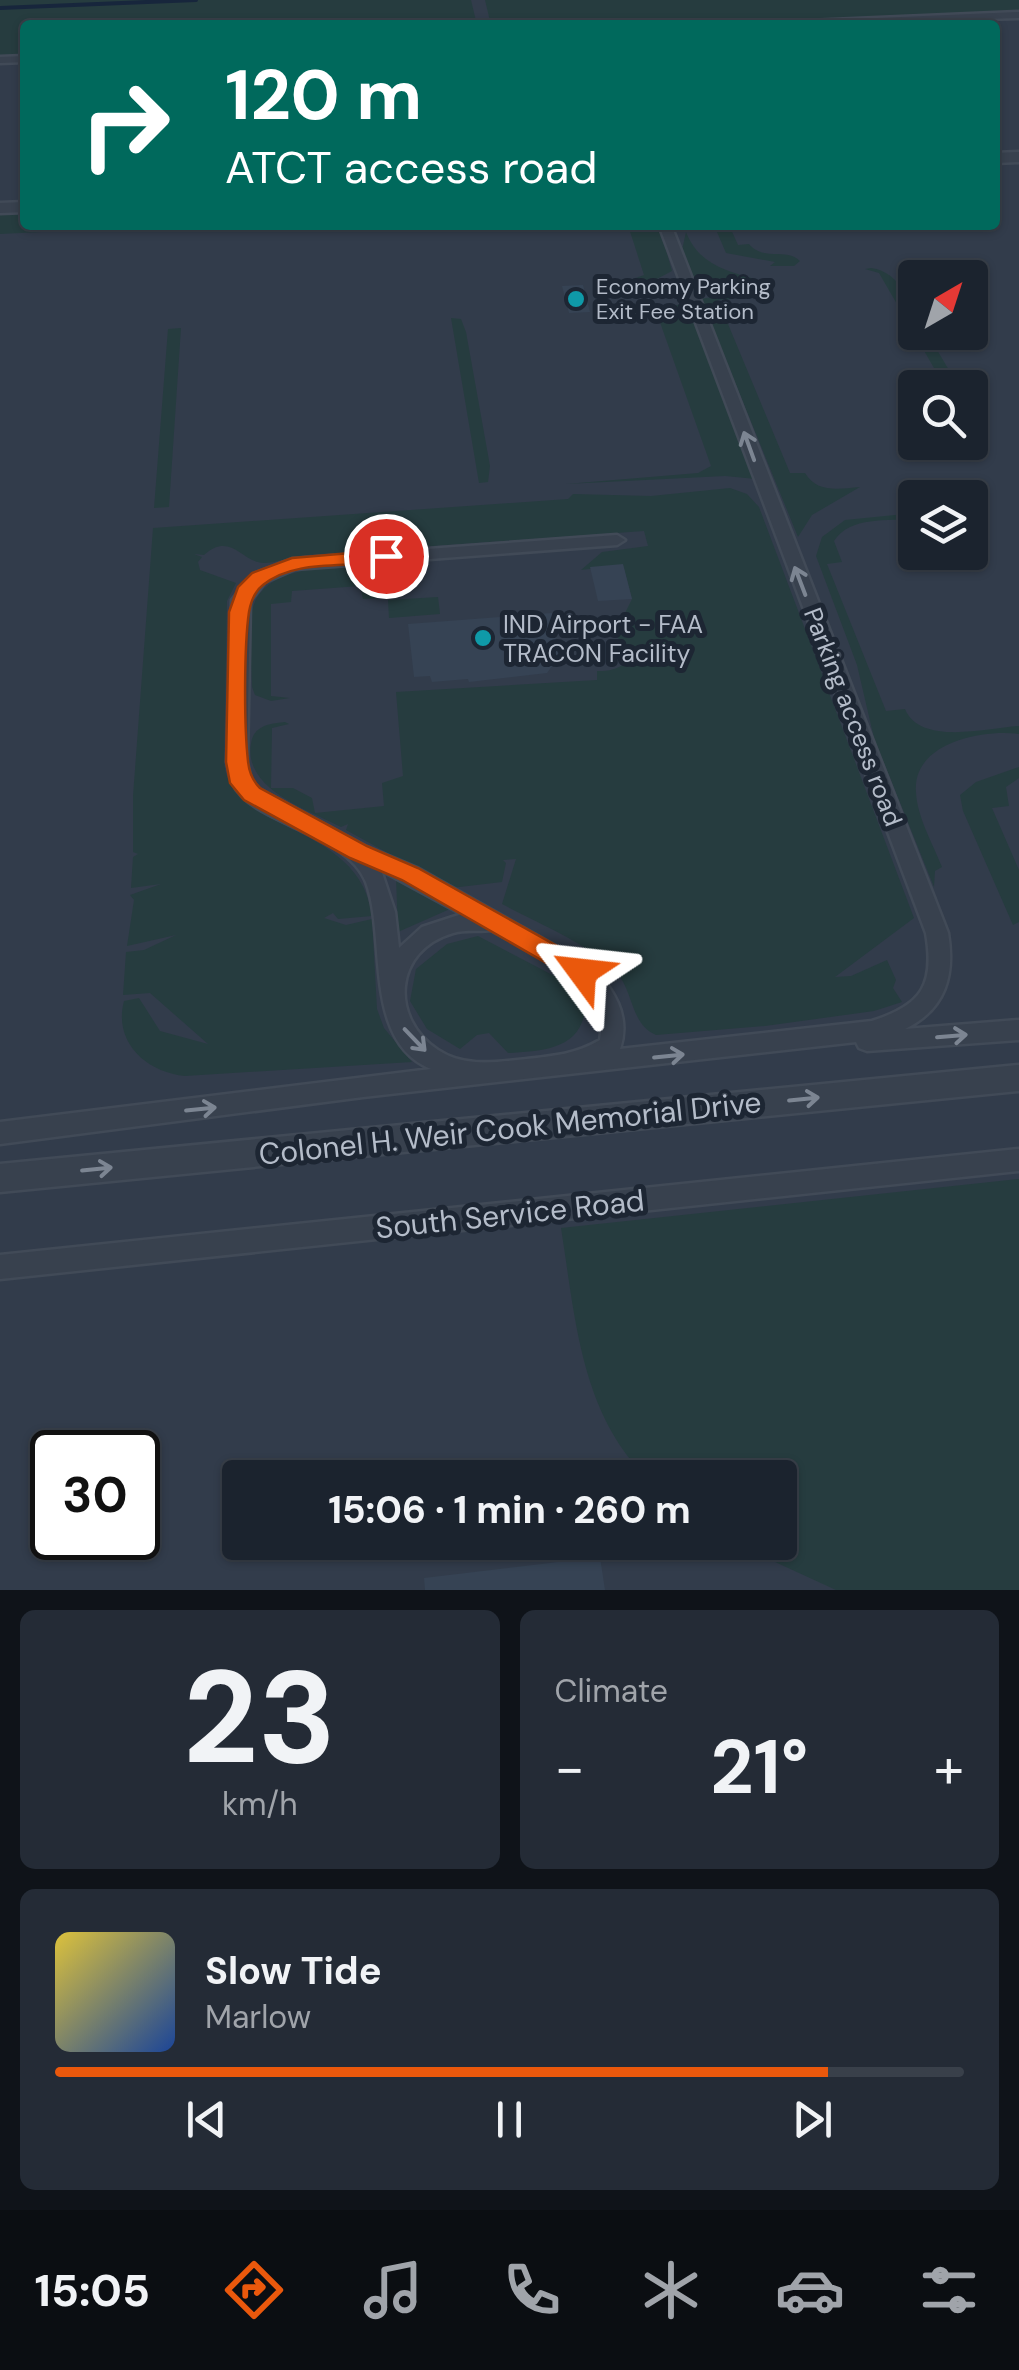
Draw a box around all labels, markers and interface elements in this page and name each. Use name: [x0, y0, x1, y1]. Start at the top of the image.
text: 120 m: [225, 50, 422, 141]
icon: right: [60, 60, 190, 190]
text: ATCT access road: [225, 138, 598, 197]
north arrow: [898, 260, 988, 350]
map controls: [898, 260, 988, 570]
place label: Economy Parking Exit Fee Station: [596, 272, 771, 326]
marker: Economy Parking Exit Fee Station: [565, 288, 587, 310]
button: search: [898, 370, 988, 460]
one-way arrow: [739, 432, 757, 463]
button: layers: [898, 480, 988, 570]
pin: [344, 514, 429, 599]
icon: arrive: [359, 529, 414, 584]
one-way arrow: [790, 566, 808, 597]
street label: Parking access road: [796, 603, 910, 831]
place label: IND Airport - FAA TRACON Facility: [503, 608, 703, 670]
marker: IND Airport - FAA TRACON Facility: [472, 627, 494, 649]
position arrow: [530, 920, 634, 1024]
one-way arrow: [936, 1026, 968, 1045]
one-way arrow: [402, 1027, 427, 1052]
one-way arrow: [652, 1046, 684, 1065]
street label: Colonel H. Weir Cook Memorial Drive: [257, 1082, 763, 1174]
one-way arrow: [787, 1090, 819, 1109]
one-way arrow: [185, 1099, 217, 1118]
one-way arrow: [80, 1159, 113, 1178]
street label: South Service Road: [374, 1180, 646, 1248]
speed limit sign: 30: [30, 1430, 160, 1560]
text: 15:06 · 1 min · 260 m: [328, 1485, 691, 1535]
text: 23: [183, 1633, 336, 1802]
text: Climate: [555, 1670, 668, 1712]
text: 21°: [710, 1719, 808, 1816]
text: −: [555, 1732, 585, 1804]
text: +: [934, 1732, 964, 1804]
text: km/h: [222, 1783, 298, 1825]
text: Slow Tide: [205, 1946, 382, 1996]
text: Marlow: [205, 1996, 311, 2038]
icon: previous: [179, 2092, 234, 2147]
icon: pause: [482, 2092, 537, 2147]
icon: next: [785, 2092, 840, 2147]
icon: directions: [219, 2255, 289, 2325]
icon: music: [358, 2255, 428, 2325]
icon: phone: [497, 2255, 567, 2325]
icon: climate: [636, 2255, 706, 2325]
icon: car: [775, 2255, 845, 2325]
icon: filters: [914, 2255, 984, 2325]
text: 15:05: [35, 2261, 150, 2320]

